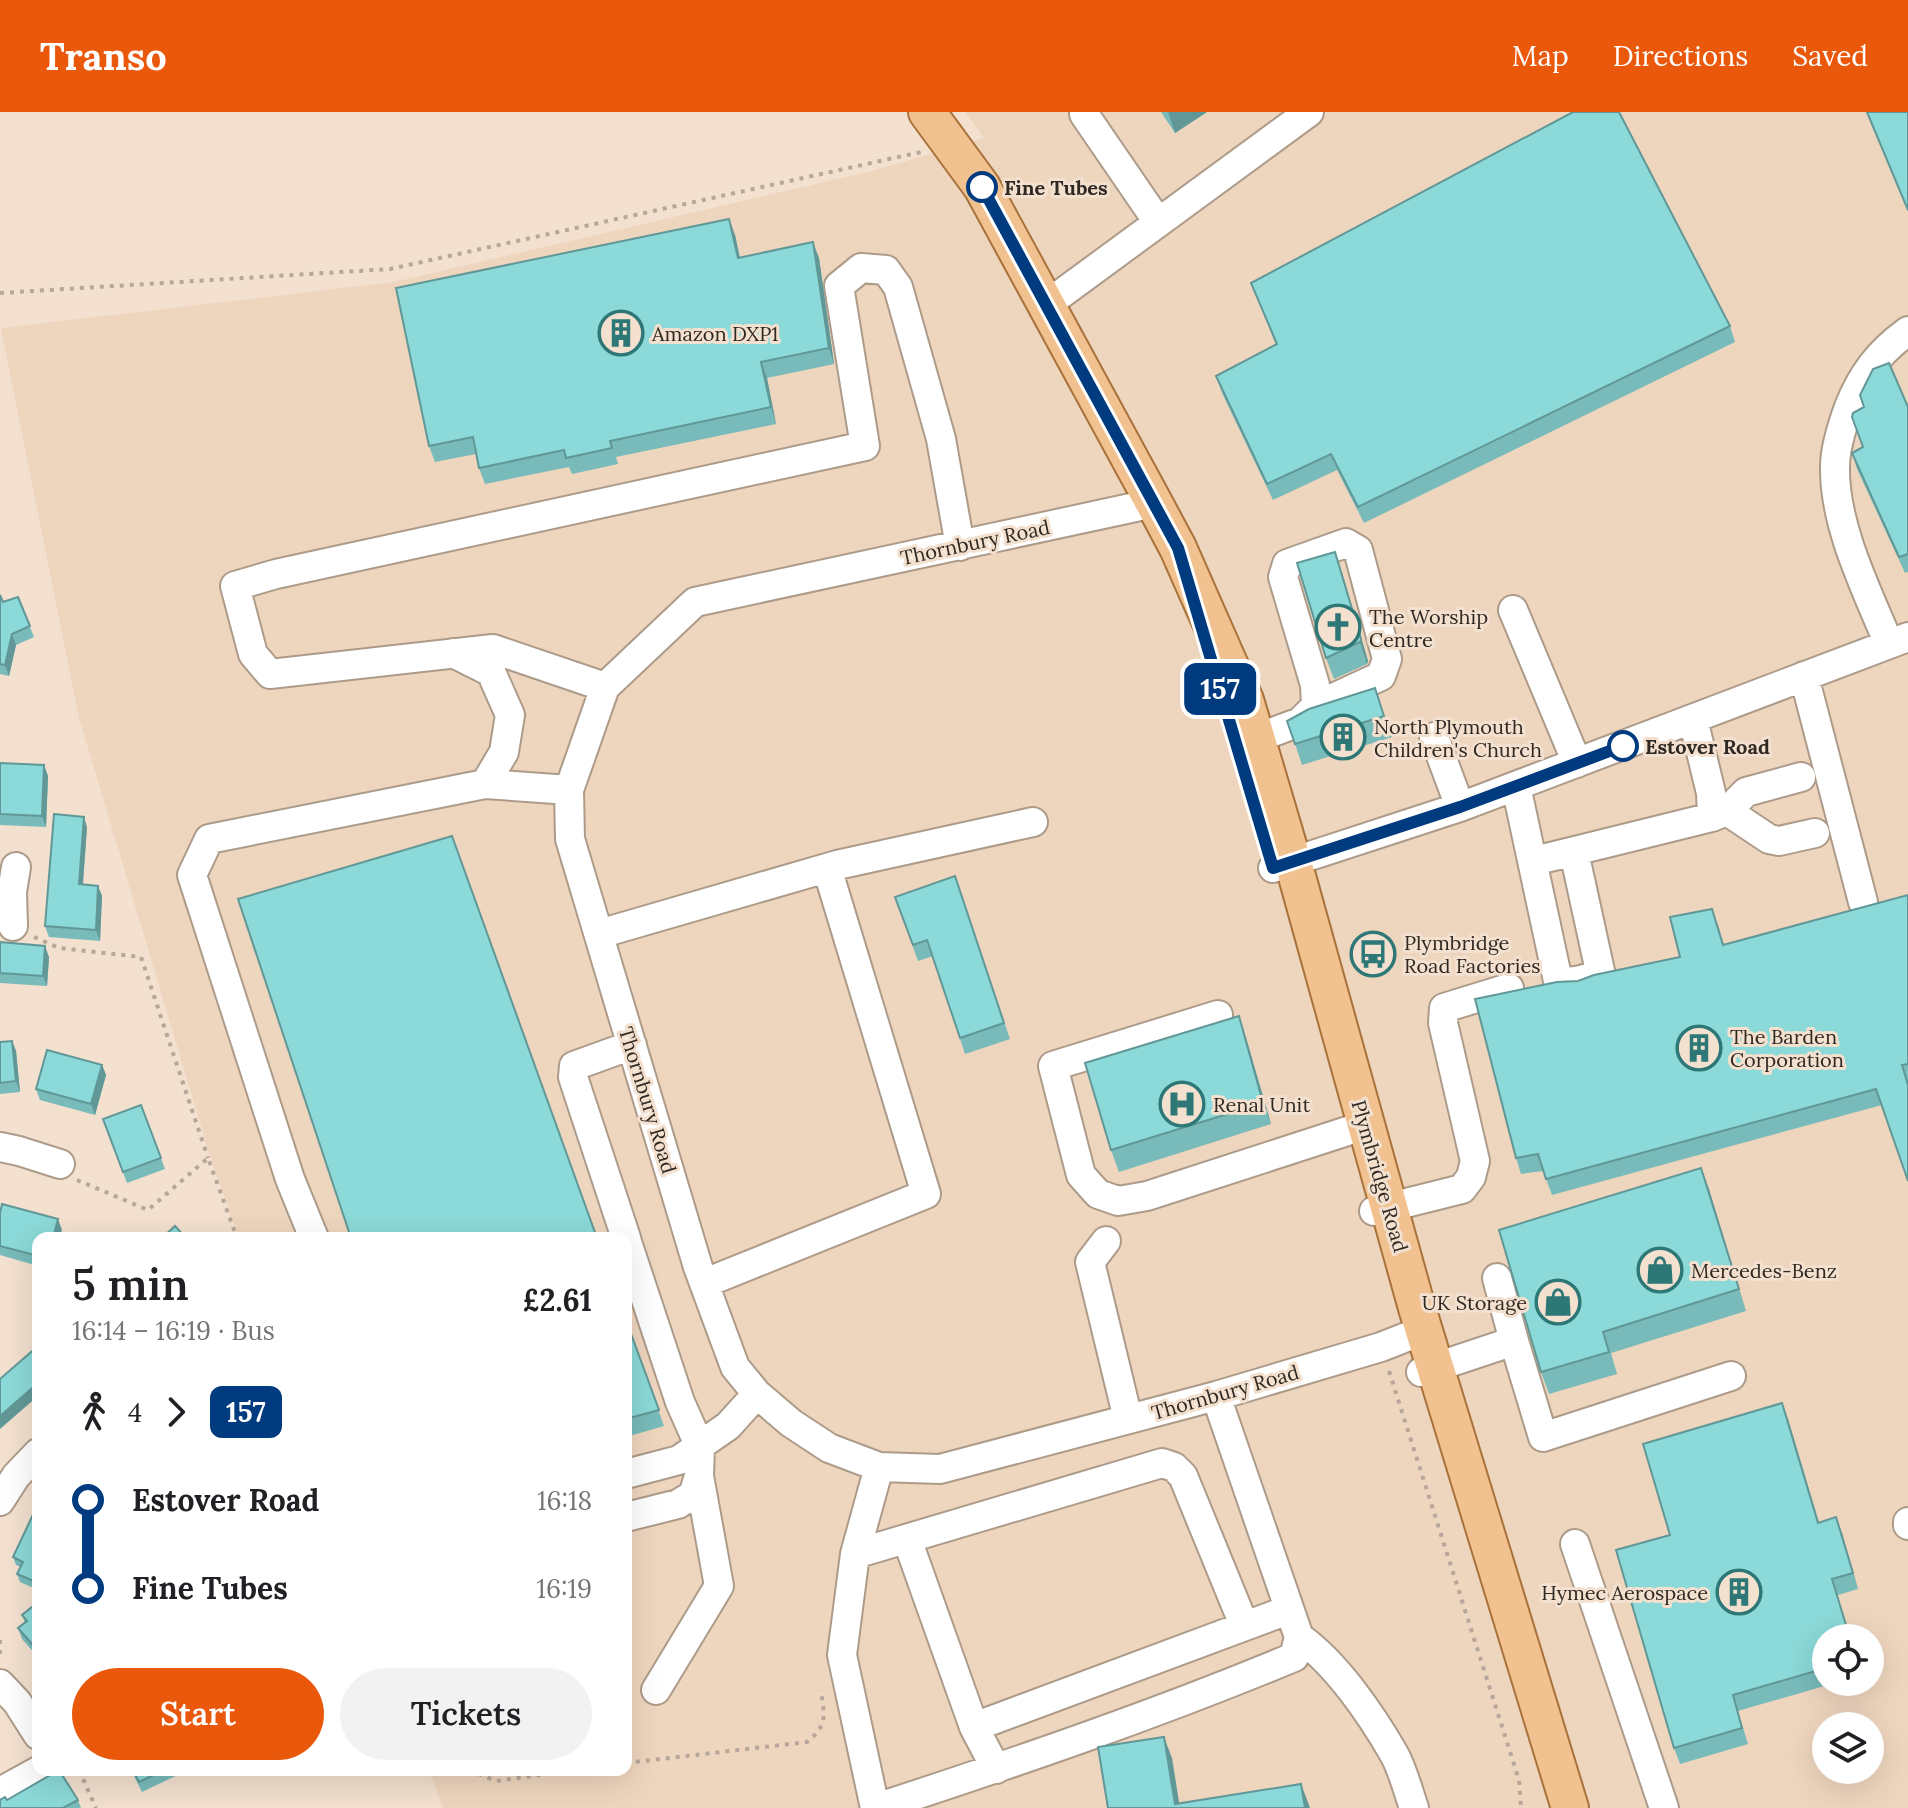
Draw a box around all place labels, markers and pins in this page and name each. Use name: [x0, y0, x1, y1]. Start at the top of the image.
marker: Fine Tubes: [967, 172, 997, 202]
place label: Fine Tubes: [1004, 175, 1108, 200]
building icon: Amazon DXP1: [597, 309, 645, 357]
place label: Amazon DXP1: [651, 321, 779, 346]
church icon: The Worship Centre: [1314, 603, 1362, 651]
place label: The Worship Centre: [1369, 604, 1488, 652]
building icon: North Plymouth Children's Church: [1319, 713, 1367, 761]
place label: North Plymouth Children's Church: [1374, 714, 1542, 762]
marker: Estover Road: [1608, 731, 1638, 761]
place label: Estover Road: [1645, 734, 1770, 759]
bus stop icon: Plymbridge Road Factories: [1349, 930, 1397, 978]
place label: Plymbridge Road Factories: [1404, 930, 1541, 978]
building icon: The Barden Corporation: [1675, 1024, 1723, 1072]
place label: The Barden Corporation: [1730, 1024, 1844, 1072]
hospital icon: Renal Unit: [1158, 1080, 1206, 1128]
place label: Renal Unit: [1213, 1092, 1311, 1117]
shop icon: Mercedes-Benz: [1636, 1246, 1684, 1294]
place label: Mercedes-Benz: [1691, 1258, 1837, 1283]
shop icon: UK Storage: [1534, 1278, 1582, 1326]
place label: UK Storage: [1422, 1290, 1527, 1315]
building icon: Hymec Aerospace: [1715, 1568, 1763, 1616]
place label: Hymec Aerospace: [1541, 1580, 1708, 1605]

